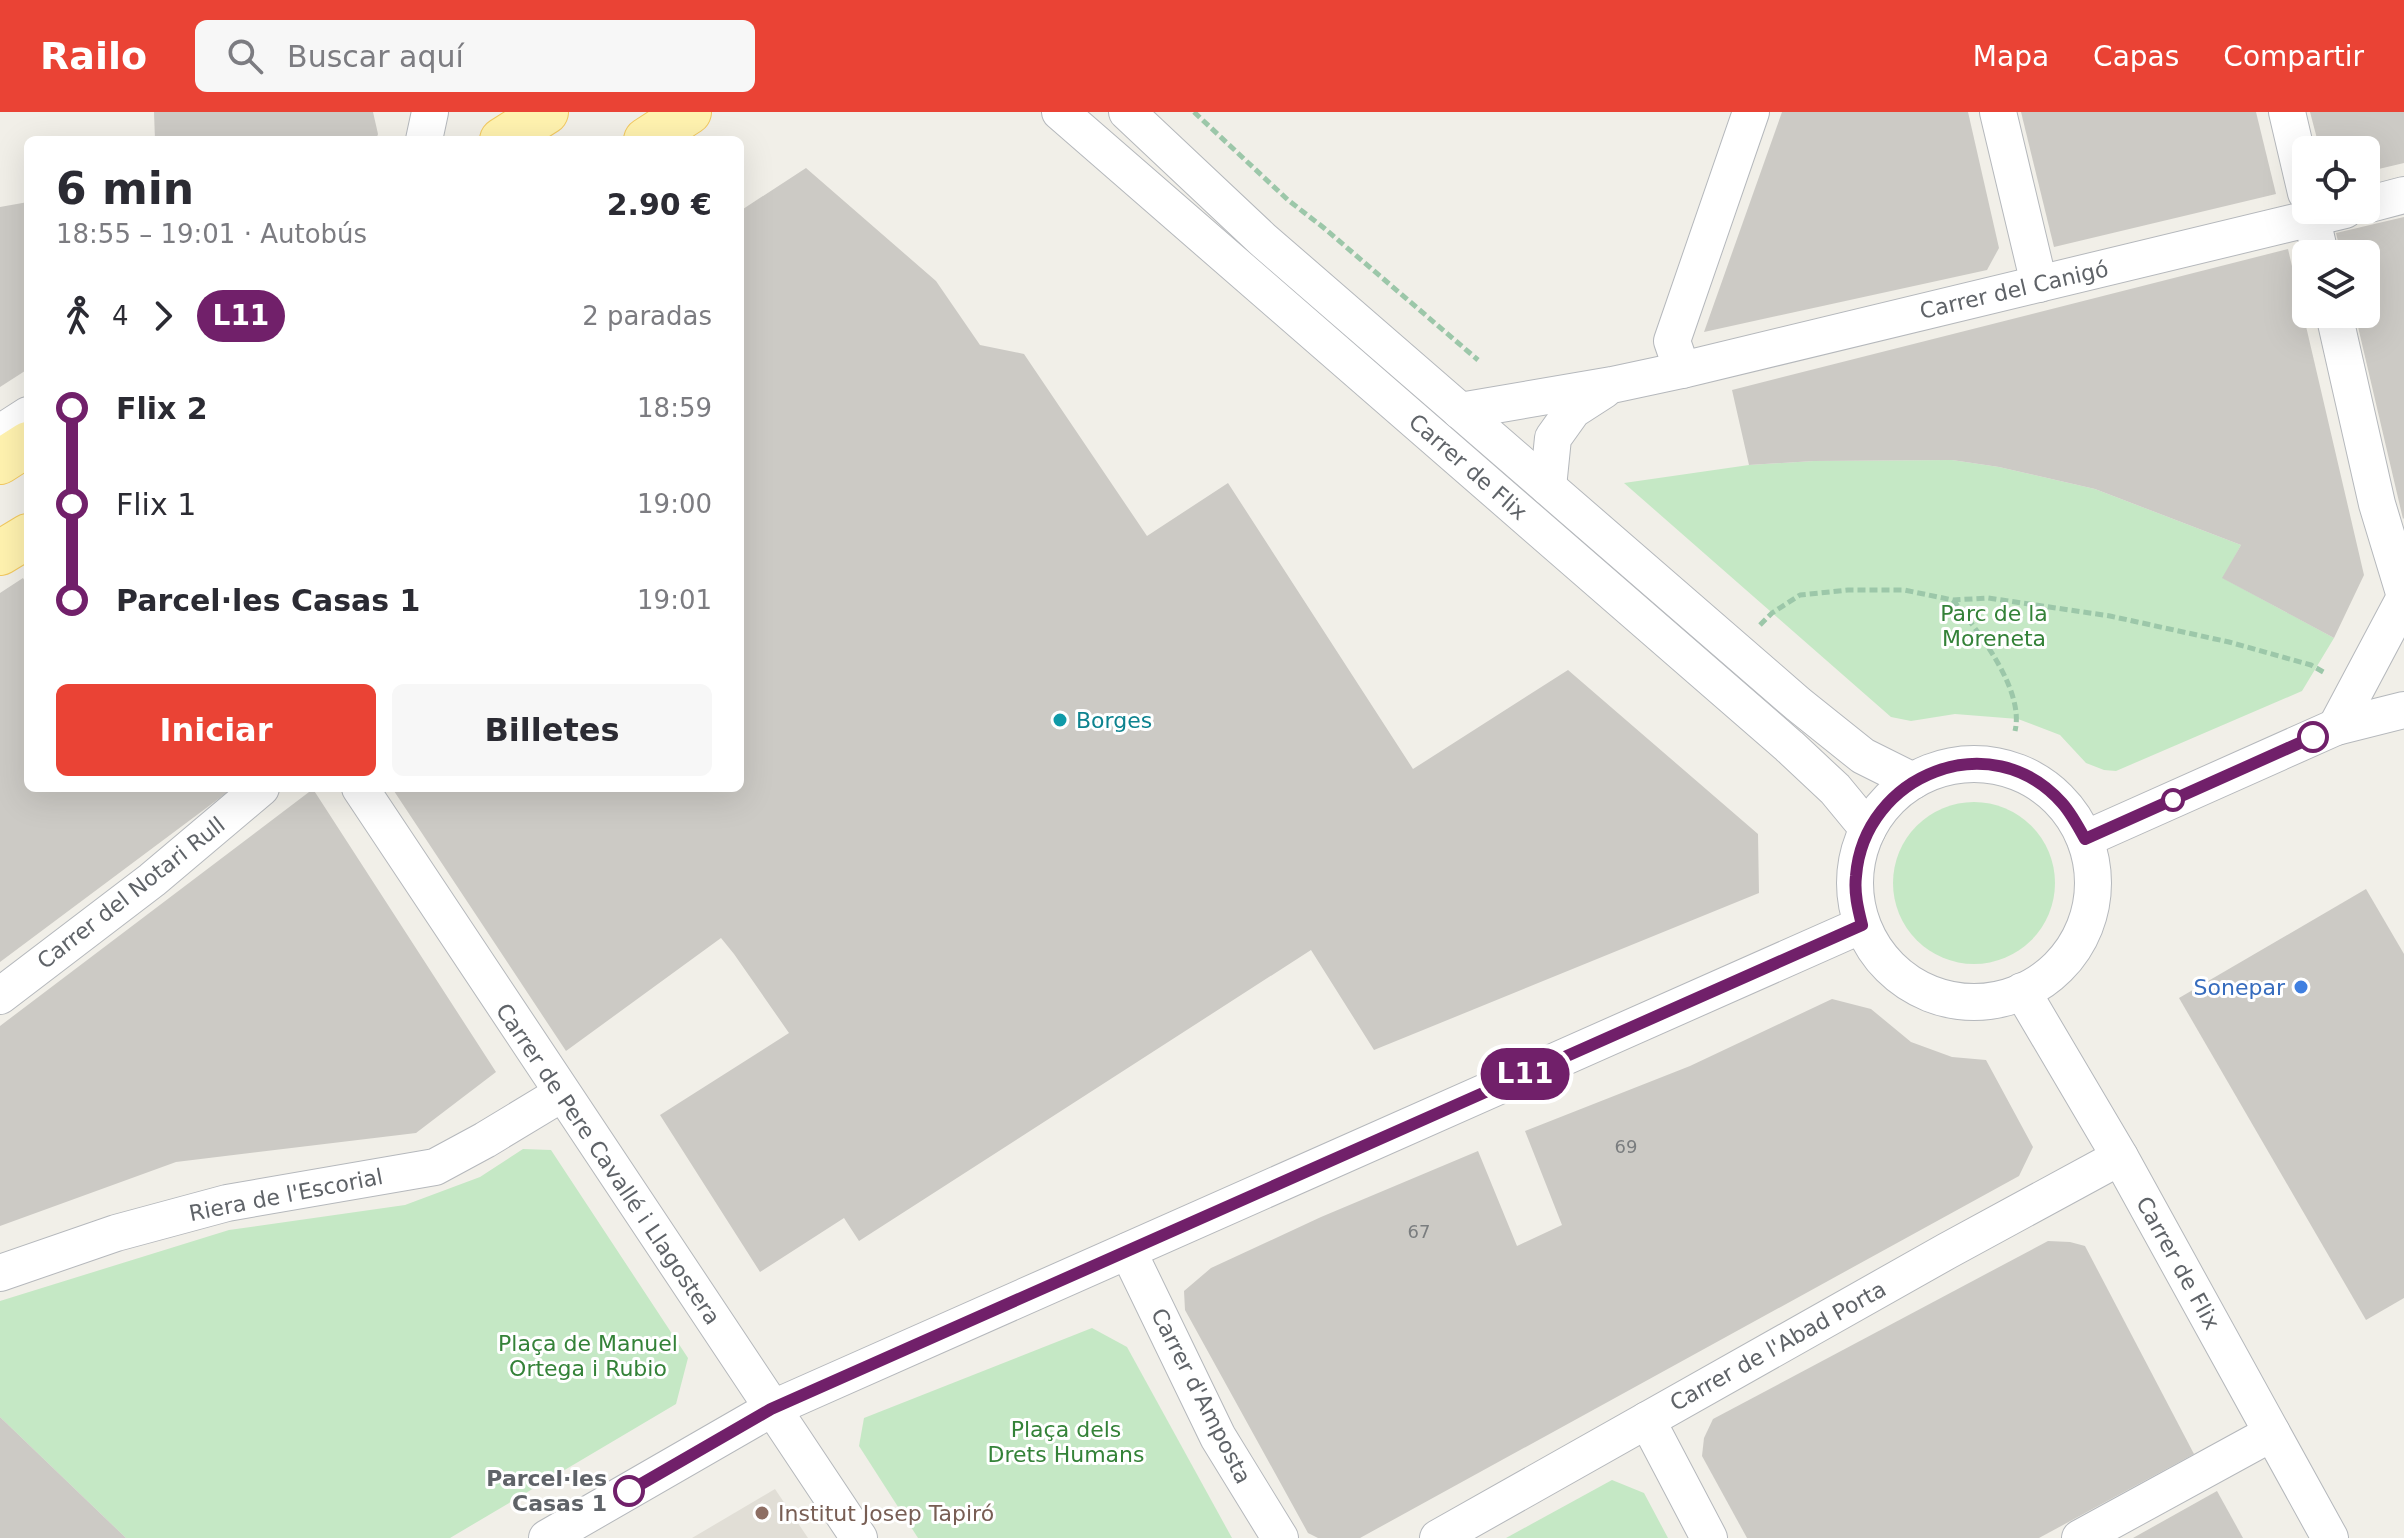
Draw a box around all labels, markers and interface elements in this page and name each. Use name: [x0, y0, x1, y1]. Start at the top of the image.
search box: [195, 20, 755, 92]
text: Railo: [40, 34, 147, 78]
icon: search: [223, 34, 267, 78]
text: Buscar aquí: [287, 39, 464, 74]
text: Mapa: [1973, 40, 2049, 73]
text: Capas: [2093, 40, 2179, 73]
text: Compartir: [2223, 40, 2364, 73]
map controls: [2292, 136, 2380, 328]
button: locate: [2292, 136, 2380, 224]
text: 6 min: [56, 163, 194, 214]
text: 2.90 €: [607, 187, 712, 222]
text: 18:55 – 19:01 · Autobús: [56, 219, 367, 249]
button: layers: [2292, 240, 2380, 328]
street label: Carrer del Canigó: [1917, 256, 2111, 324]
icon: walk: [56, 294, 100, 338]
icon: forward: [141, 294, 185, 338]
text: L11: [213, 299, 269, 332]
text: 4: [112, 301, 129, 331]
text: 2 paradas: [582, 301, 712, 331]
text: Flix 2: [116, 391, 208, 426]
text: 18:59: [637, 393, 712, 423]
street label: Carrer de Flix: [1404, 409, 1532, 525]
text: Flix 1: [116, 487, 196, 522]
text: 19:00: [637, 489, 712, 519]
text: Parcel·les Casas 1: [116, 583, 421, 618]
text: 19:01: [637, 585, 712, 615]
park label: Parc de la Moreneta: [1940, 601, 2048, 651]
button: Iniciar: [56, 684, 376, 776]
button: Billetes: [392, 684, 712, 776]
place label: Borges: [1076, 708, 1152, 733]
marker: Borges: [1051, 711, 1069, 729]
unlabelled marker: [2298, 722, 2328, 752]
unlabelled marker: [2162, 789, 2184, 811]
street label: Carrer del Notari Rull: [32, 812, 230, 974]
place label: Sonepar: [2194, 975, 2286, 1000]
marker: Sonepar: [2292, 978, 2310, 996]
street label: Carrer de Pere Cavallé i Llagostera: [491, 999, 725, 1329]
line badge: L11: [1479, 1048, 1571, 1100]
text: L11: [1497, 1057, 1553, 1090]
house number: 69: [1615, 1136, 1637, 1157]
street label: Riera de l'Escorial: [187, 1164, 385, 1226]
street label: Carrer de Flix: [2131, 1192, 2225, 1334]
house number: 67: [1408, 1221, 1430, 1242]
street label: Carrer de l'Abad Porta: [1666, 1276, 1890, 1416]
street label: Carrer d'Amposta: [1146, 1304, 1256, 1488]
park label: Plaça de Manuel Ortega i Rubio: [498, 1331, 678, 1381]
park label: Plaça dels Drets Humans: [988, 1417, 1144, 1467]
place label: Parcel·les Casas 1: [486, 1466, 607, 1516]
marker: Parcel·les Casas 1: [614, 1476, 644, 1506]
place label: Institut Josep Tapiró: [778, 1501, 994, 1526]
marker: Institut Josep Tapiró: [753, 1504, 771, 1522]

